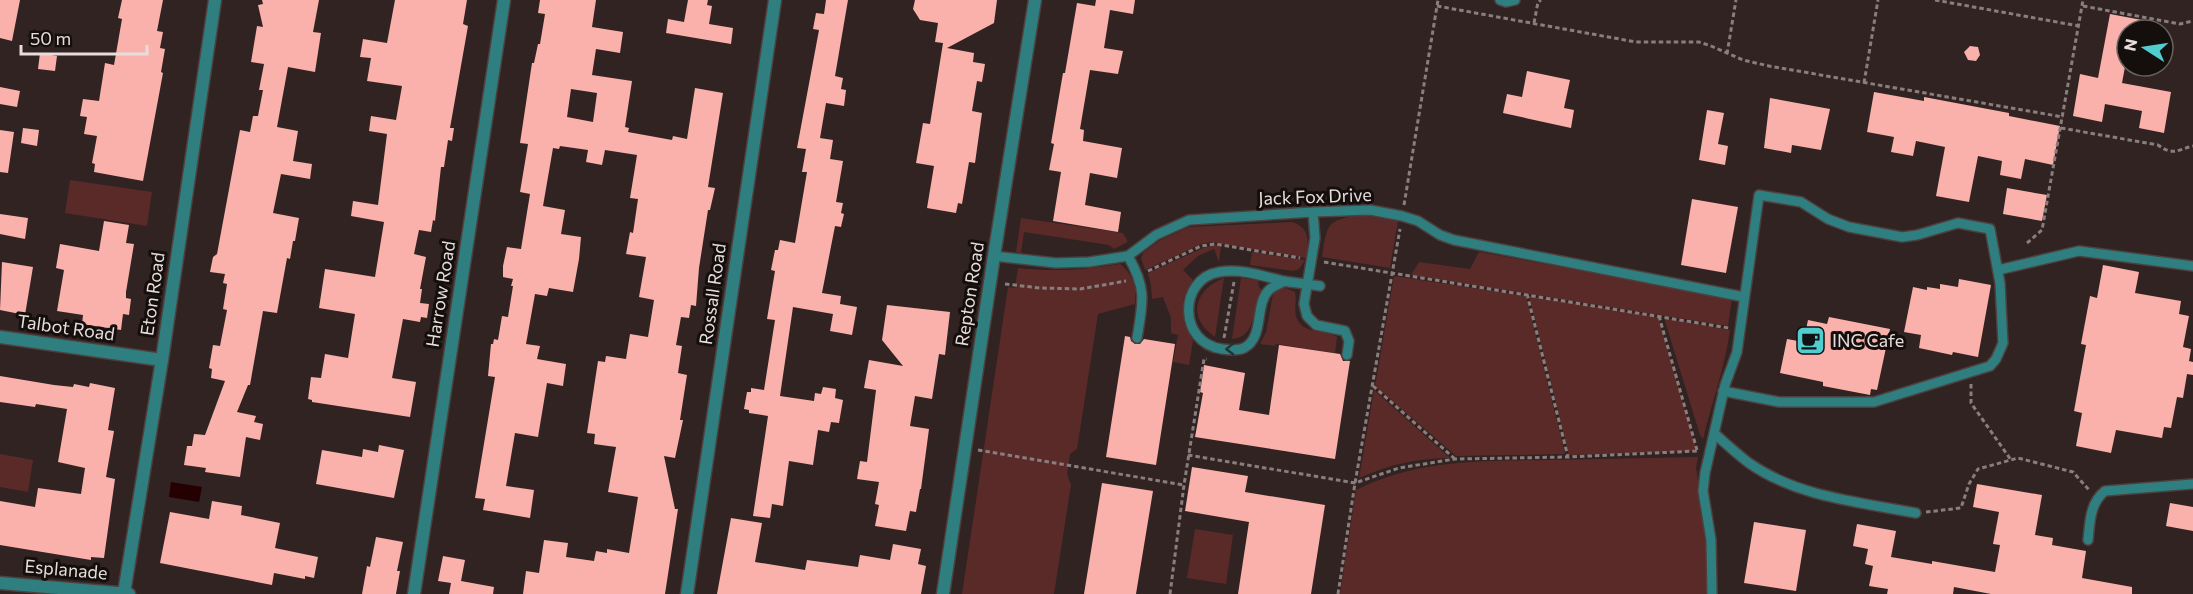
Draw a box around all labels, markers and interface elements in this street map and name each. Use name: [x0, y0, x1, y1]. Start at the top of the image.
scale bar: [21, 18, 147, 56]
north arrow: [2115, 18, 2175, 78]
text: 50 m: [30, 27, 71, 49]
text: N: [2119, 37, 2140, 53]
street label: Jack Fox Drive: [1258, 183, 1372, 209]
street label: Harrow Road: [421, 239, 459, 349]
street label: Repton Road: [950, 240, 988, 348]
street label: Rossall Road: [694, 242, 730, 346]
street label: Eton Road: [135, 251, 169, 337]
street label: Talbot Road: [16, 309, 116, 345]
cafe icon: INC Cafe: [1795, 325, 1827, 357]
place label: INC Cafe: [1832, 329, 1904, 351]
one-way arrow: [1225, 343, 1234, 355]
street label: Esplanade: [24, 554, 108, 584]

